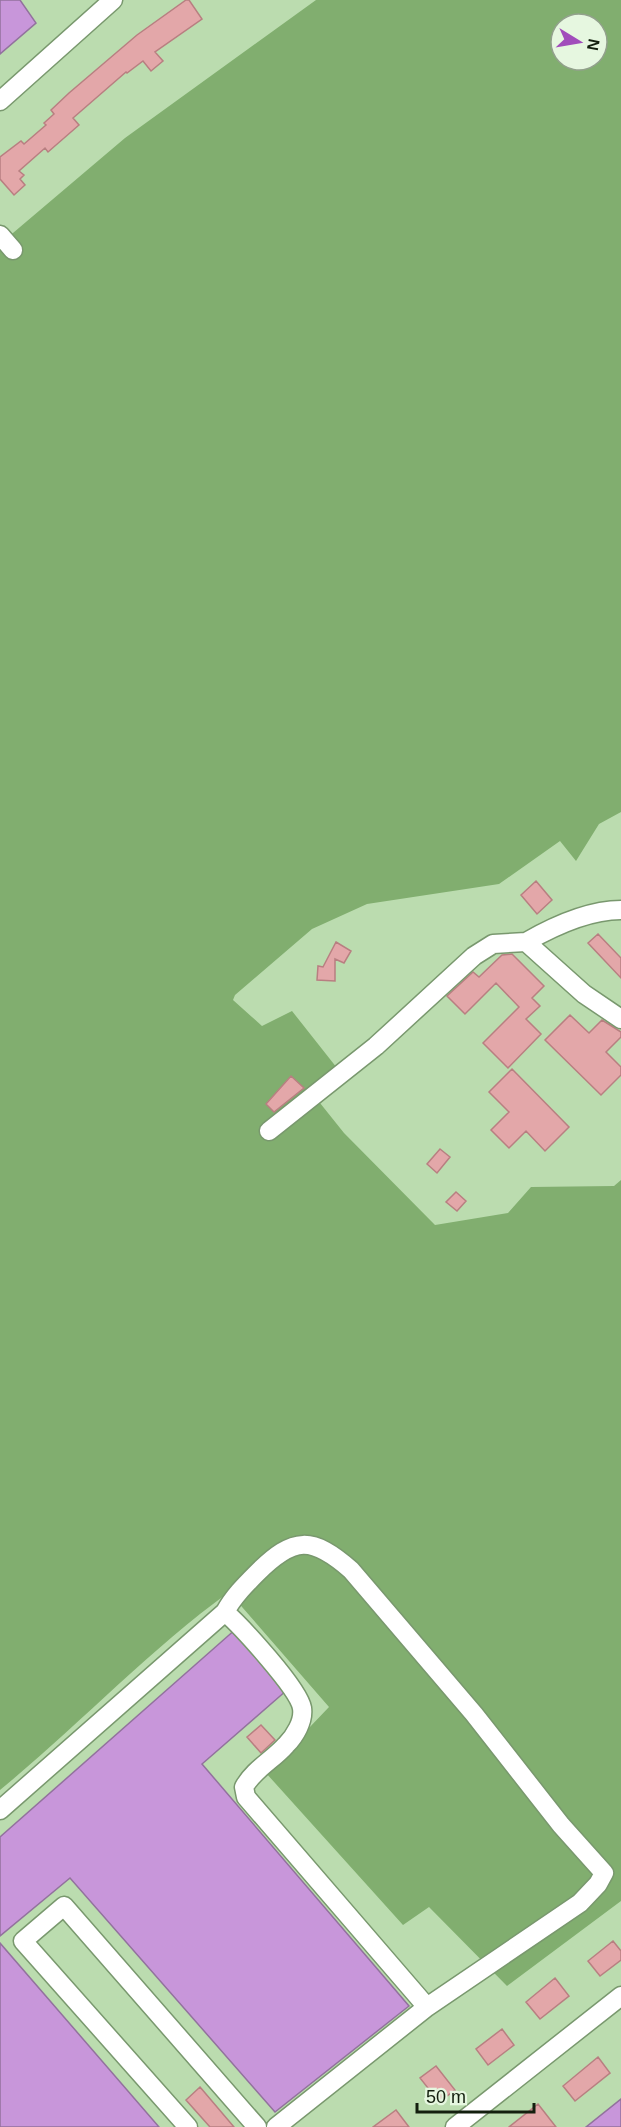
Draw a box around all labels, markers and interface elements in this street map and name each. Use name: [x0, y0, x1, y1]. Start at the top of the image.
north arrow: [549, 12, 609, 72]
text: N: [584, 37, 603, 52]
scale bar: [417, 2076, 534, 2114]
text: 50 m: [426, 2087, 466, 2107]

